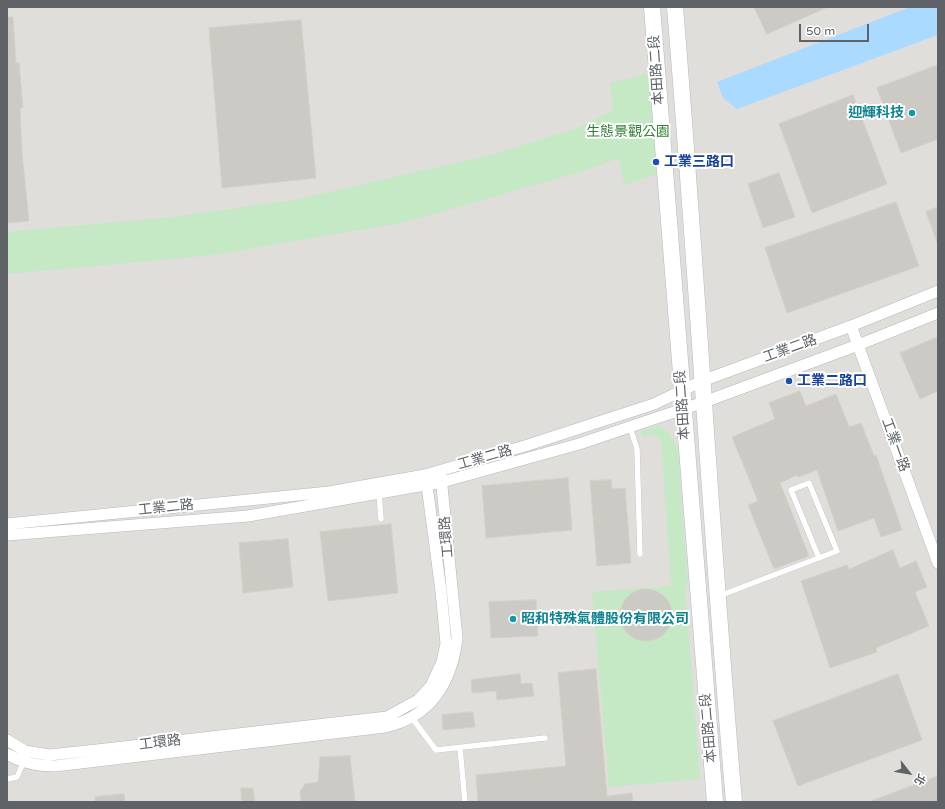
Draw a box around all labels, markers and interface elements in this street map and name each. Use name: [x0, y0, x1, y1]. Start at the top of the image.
scale bar: [801, 16, 871, 42]
text: 50 m: [806, 24, 835, 38]
street label: 本田路二段: [646, 34, 668, 106]
place label: 迎輝科技: [848, 105, 904, 121]
marker: 迎輝科技: [907, 108, 917, 118]
park label: 生態景觀公園: [586, 124, 670, 140]
place label: 工業三路口: [664, 154, 734, 170]
marker: 工業三路口: [651, 157, 661, 167]
street label: 工業二路: [761, 332, 819, 366]
street label: 本田路二段: [672, 369, 694, 441]
place label: 工業二路口: [797, 373, 867, 389]
marker: 工業二路口: [784, 376, 794, 386]
street label: 工業一路: [878, 416, 912, 474]
street label: 工業二路: [456, 442, 514, 474]
street label: 工業二路: [137, 497, 195, 519]
street label: 工環路: [437, 515, 457, 559]
place label: 昭和特殊氣體股份有限公司: [521, 611, 689, 627]
marker: 昭和特殊氣體股份有限公司: [508, 614, 518, 624]
street label: 本田路二段: [698, 692, 720, 764]
street label: 工環路: [138, 732, 182, 754]
north arrow: [889, 753, 929, 793]
text: 北: [911, 771, 928, 788]

